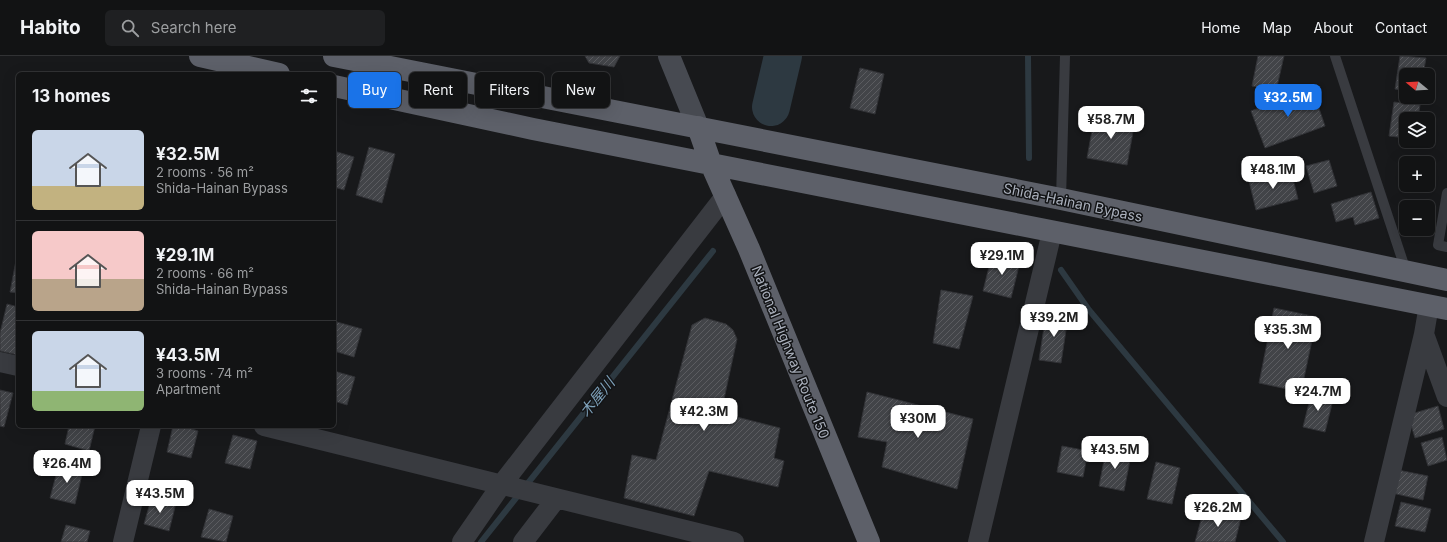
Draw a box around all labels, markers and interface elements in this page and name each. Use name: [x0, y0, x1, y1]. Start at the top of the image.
search box: [105, 10, 385, 46]
text: Habito: [20, 16, 81, 39]
icon: search: [119, 17, 141, 39]
text: Search here: [151, 18, 237, 37]
text: Home: [1201, 19, 1240, 36]
text: Map: [1262, 19, 1292, 36]
text: About: [1314, 19, 1353, 36]
text: Contact: [1375, 19, 1427, 36]
north arrow: [1399, 68, 1435, 104]
map controls: [1399, 68, 1435, 236]
chip: Buy: [348, 72, 401, 108]
chip: Rent: [409, 72, 467, 108]
chip: Filters: [475, 72, 544, 108]
chip: New: [552, 72, 610, 108]
pin: ¥32.5M: [1255, 84, 1321, 118]
icon: filters: [298, 85, 320, 107]
text: 13 homes: [32, 86, 111, 106]
text: ¥32.5M: [1264, 89, 1312, 105]
pin: ¥58.7M: [1078, 106, 1144, 140]
text: ¥58.7M: [1087, 111, 1135, 127]
button: layers: [1399, 112, 1435, 148]
text: ¥32.5M: [156, 144, 220, 164]
icon: home: [64, 146, 112, 194]
pin: ¥48.1M: [1240, 156, 1306, 190]
button: +: [1399, 156, 1435, 192]
text: ¥48.1M: [1250, 161, 1296, 177]
text: 2 rooms · 56 m²: [156, 164, 254, 180]
street label: Shida-Hainan Bypass: [1002, 179, 1144, 225]
text: Shida-Hainan Bypass: [156, 180, 288, 196]
button: −: [1399, 200, 1435, 236]
pin: ¥29.1M: [969, 242, 1035, 276]
text: ¥29.1M: [156, 245, 214, 265]
icon: home: [64, 247, 112, 295]
text: ¥29.1M: [980, 247, 1024, 263]
street label: National Highway Route 150: [748, 263, 834, 441]
text: 2 rooms · 66 m²: [156, 265, 254, 281]
text: Shida-Hainan Bypass: [156, 281, 288, 297]
pin: ¥39.2M: [1021, 304, 1087, 338]
text: ¥39.2M: [1030, 309, 1078, 325]
pin: ¥35.3M: [1255, 316, 1321, 350]
text: ¥35.3M: [1264, 321, 1312, 337]
text: ¥43.5M: [156, 345, 220, 365]
icon: home: [64, 347, 112, 395]
text: 3 rooms · 74 m²: [156, 365, 253, 381]
water label: 木屋川: [575, 372, 620, 420]
pin: ¥24.7M: [1285, 378, 1351, 412]
text: Apartment: [156, 381, 221, 397]
text: ¥24.7M: [1294, 383, 1342, 399]
pin: ¥42.3M: [671, 398, 737, 432]
text: ¥42.3M: [680, 403, 728, 419]
pin: ¥30M: [894, 405, 942, 439]
text: ¥30M: [900, 410, 936, 426]
pin: ¥43.5M: [1082, 436, 1148, 470]
text: ¥43.5M: [1090, 441, 1140, 457]
pin: ¥26.4M: [34, 450, 100, 484]
text: ¥26.4M: [43, 455, 91, 471]
pin: ¥43.5M: [127, 480, 193, 514]
text: ¥43.5M: [135, 485, 185, 501]
pin: ¥26.2M: [1185, 494, 1251, 528]
text: ¥26.2M: [1194, 499, 1242, 515]

